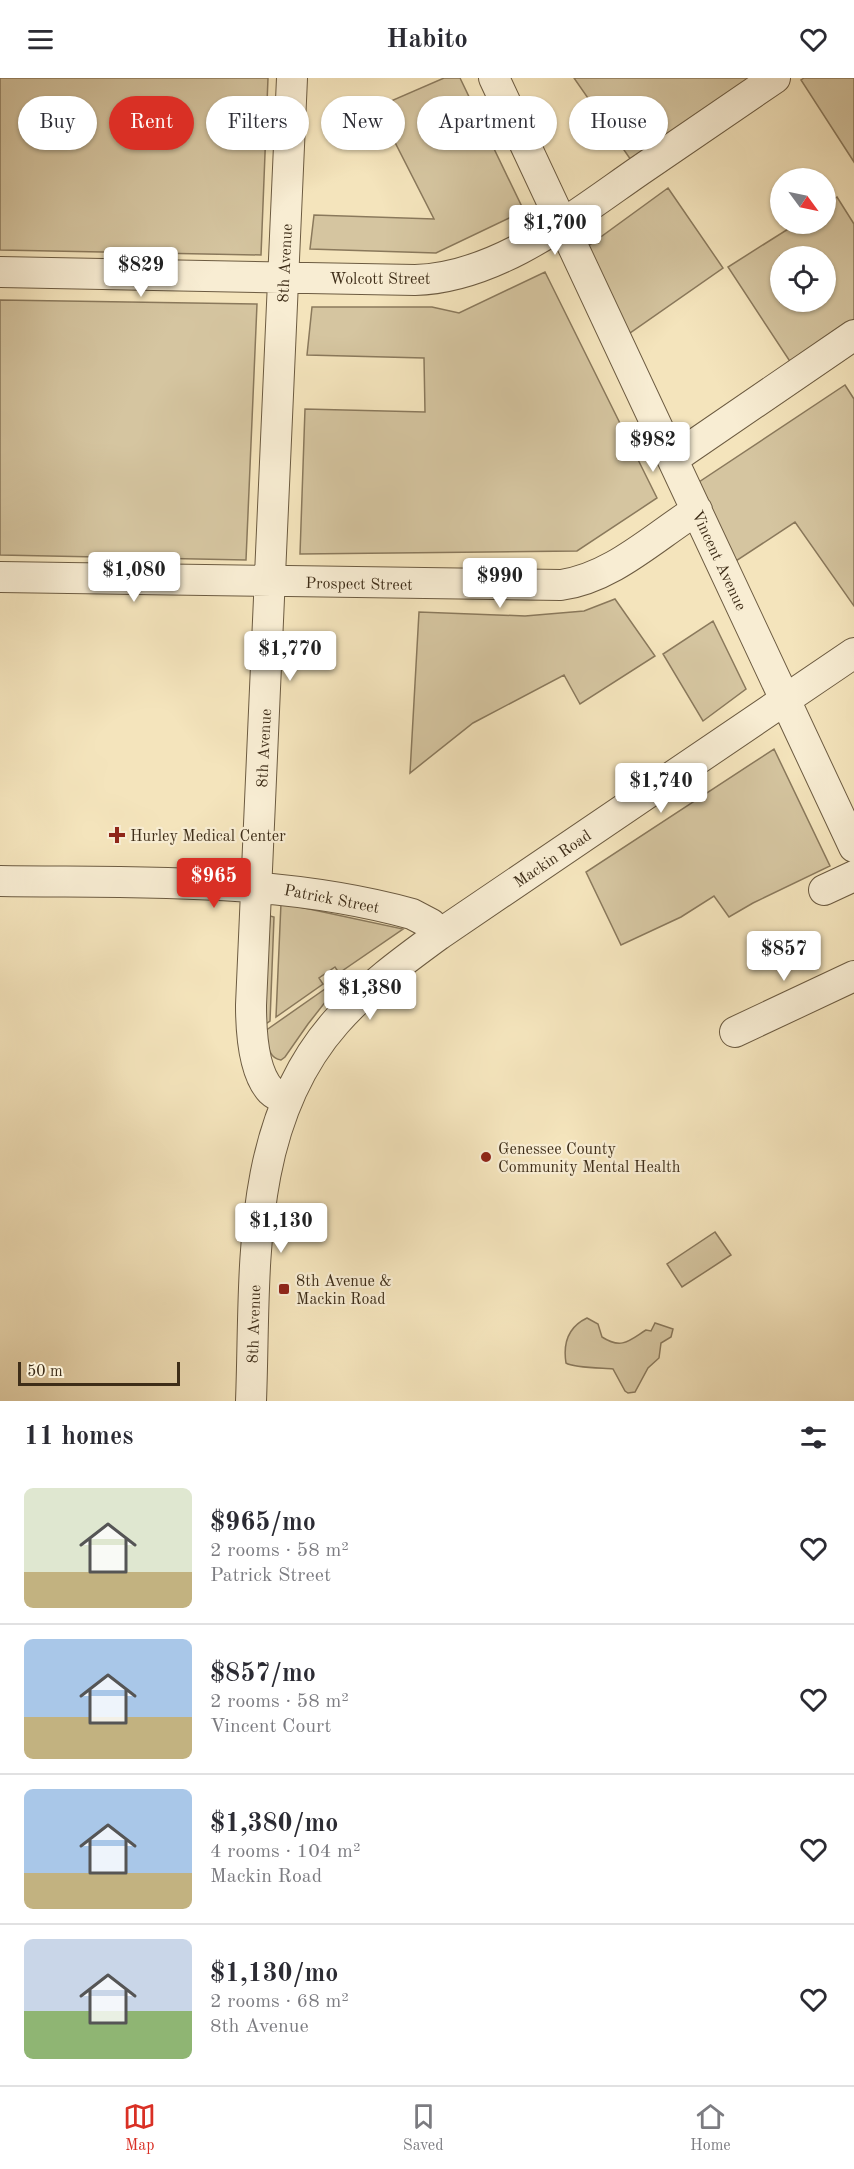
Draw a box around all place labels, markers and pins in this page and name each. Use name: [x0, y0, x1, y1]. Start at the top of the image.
pin: $1,700: [506, 205, 604, 256]
pin: $829: [105, 247, 177, 298]
pin: $982: [617, 422, 689, 473]
pin: $1,080: [85, 552, 183, 603]
pin: $990: [464, 558, 536, 609]
pin: $1,770: [241, 631, 339, 682]
pin: $1,740: [612, 763, 710, 814]
marker: Hurley Medical Center: [108, 826, 126, 844]
place label: Hurley Medical Center: [130, 829, 286, 845]
pin: $965: [178, 858, 250, 909]
pin: $857: [748, 931, 820, 982]
pin: $1,380: [321, 970, 419, 1021]
place label: Genessee County Community Mental Health: [498, 1142, 681, 1176]
marker: Genessee County Community Mental Health: [479, 1150, 493, 1164]
pin: $1,130: [232, 1203, 330, 1254]
place label: 8th Avenue & Mackin Road: [296, 1274, 392, 1308]
marker: 8th Avenue & Mackin Road: [277, 1282, 291, 1296]

